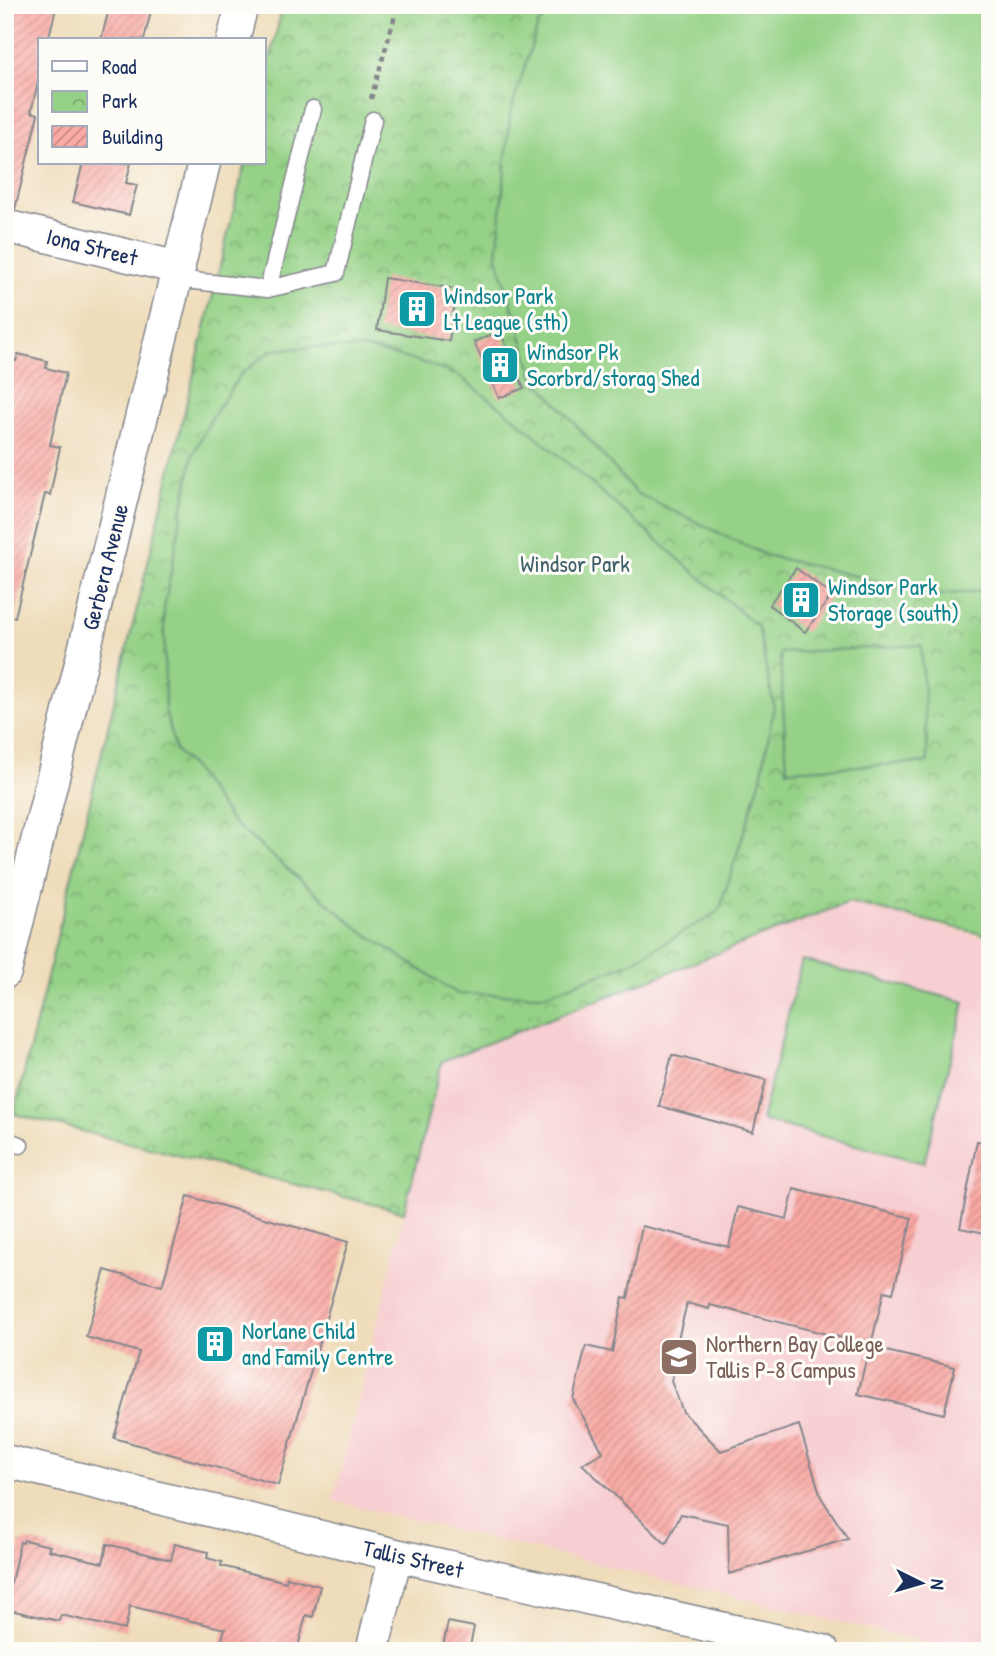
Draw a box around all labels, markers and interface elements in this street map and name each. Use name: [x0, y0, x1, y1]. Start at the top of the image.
legend: [38, 38, 266, 164]
text: Road: [102, 52, 136, 81]
text: Park: [102, 86, 137, 115]
text: Building: [102, 122, 163, 151]
street label: Iona Street: [43, 220, 142, 273]
place label: Windsor Park Lt League (sth): [444, 280, 569, 337]
building icon: Windsor Park Lt League (sth): [396, 288, 438, 330]
place label: Windsor Pk Scorbrd/storag Shed: [527, 336, 699, 393]
building icon: Windsor Pk Scorbrd/storag Shed: [479, 344, 521, 386]
street label: Gerbera Avenue: [74, 500, 135, 633]
park label: Windsor Park: [520, 548, 630, 579]
place label: Windsor Park Storage (south): [828, 571, 959, 628]
building icon: Windsor Park Storage (south): [780, 579, 822, 621]
place label: Norlane Child and Family Centre: [242, 1315, 393, 1372]
building icon: Norlane Child and Family Centre: [194, 1323, 236, 1365]
place label: Northern Bay College Tallis P-8 Campus: [706, 1328, 884, 1385]
school or university icon: Northern Bay College Tallis P-8 Campus: [658, 1336, 700, 1378]
street label: Tallis Street: [360, 1532, 468, 1585]
north arrow: [886, 1548, 956, 1618]
text: N: [925, 1578, 951, 1591]

